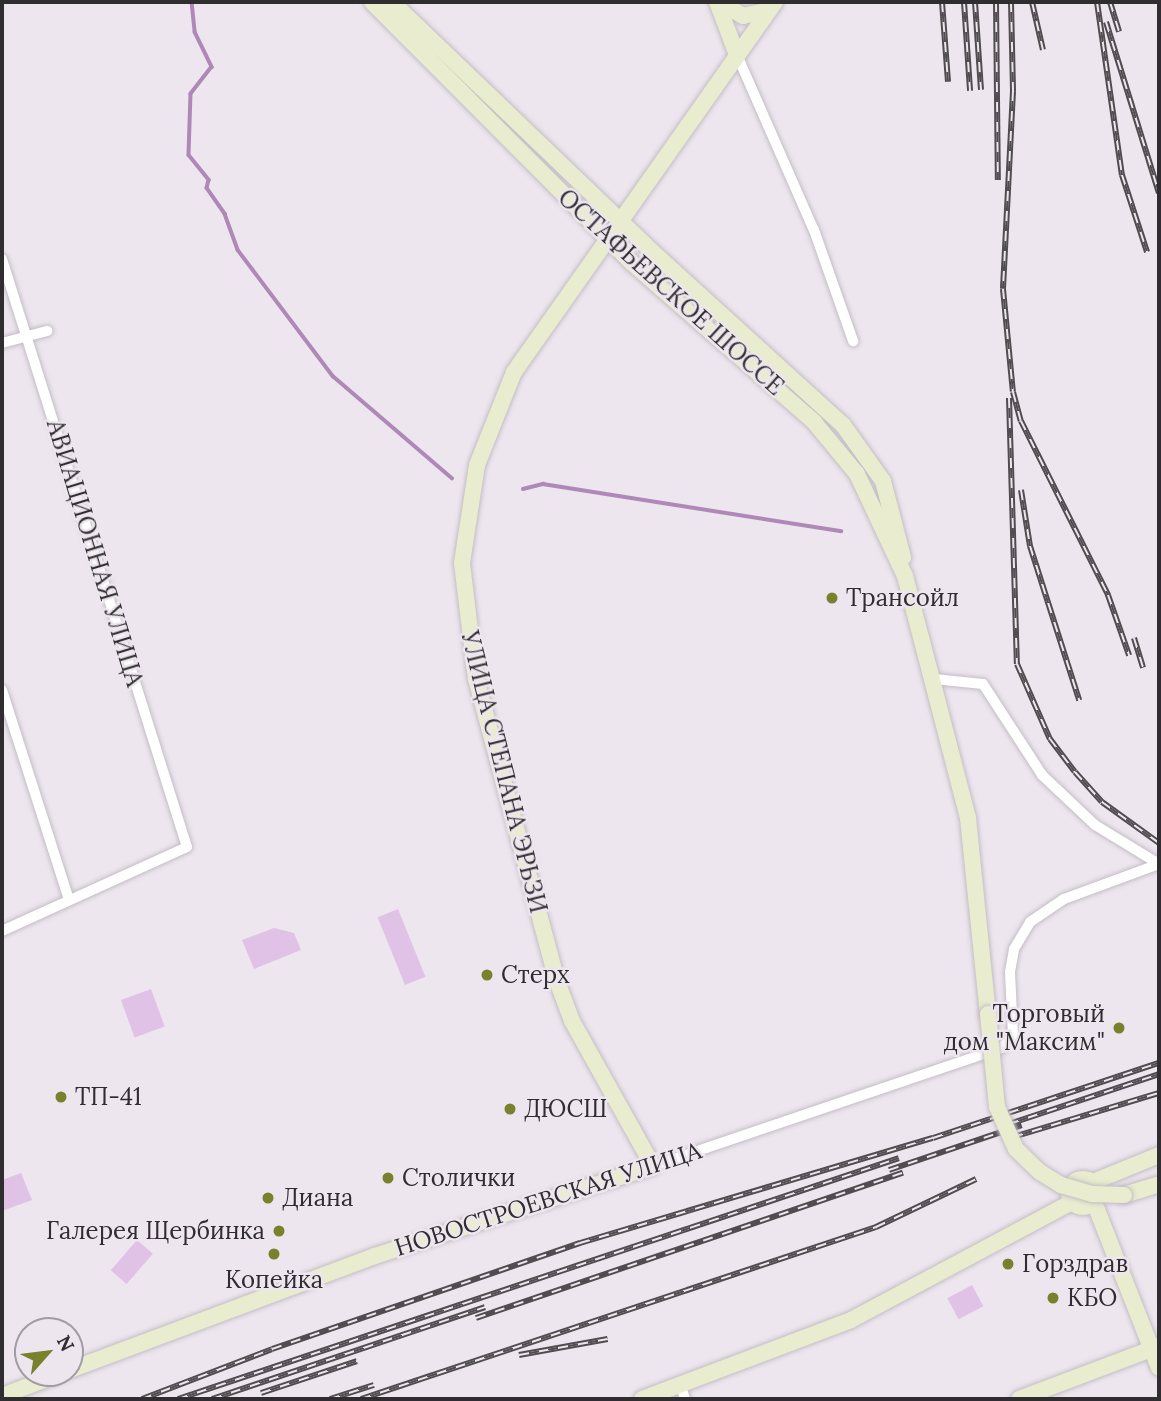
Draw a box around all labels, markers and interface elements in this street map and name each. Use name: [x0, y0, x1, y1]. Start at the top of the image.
street label: ОСТАФЬЕВСКОЕ ШОССЕ: [552, 183, 790, 401]
street label: АВИАЦИОННАЯ УЛИЦА: [41, 416, 149, 690]
place label: Трансойл: [846, 584, 959, 612]
marker: Трансойл: [824, 590, 840, 606]
street label: УЛИЦА СТЕПАНА ЭРЬЗИ: [455, 628, 553, 916]
place label: Стерх: [501, 961, 570, 989]
marker: Стерх: [479, 967, 495, 983]
place label: Торговый дом "Максим": [943, 1000, 1105, 1056]
marker: Торговый дом "Максим": [1111, 1020, 1127, 1036]
place label: ТП-41: [75, 1083, 142, 1111]
marker: ТП-41: [53, 1089, 69, 1105]
place label: ДЮСШ: [524, 1095, 607, 1123]
marker: ДЮСШ: [502, 1101, 518, 1117]
street label: НОВОСТРОЕВСКАЯ УЛИЦА: [391, 1136, 705, 1262]
place label: Столички: [402, 1164, 515, 1192]
marker: Столички: [380, 1170, 396, 1186]
place label: Диана: [282, 1184, 353, 1212]
marker: Диана: [260, 1190, 276, 1206]
place label: Галерея Щербинка: [46, 1217, 265, 1245]
marker: Галерея Щербинка: [271, 1223, 287, 1239]
marker: Копейка: [266, 1246, 282, 1262]
place label: Горздрав: [1022, 1250, 1128, 1278]
marker: Горздрав: [1000, 1256, 1016, 1272]
place label: Копейка: [225, 1266, 323, 1294]
place label: КБО: [1067, 1284, 1117, 1312]
marker: КБО: [1045, 1290, 1061, 1306]
north arrow: [14, 1317, 84, 1387]
text: N: [52, 1331, 80, 1355]

